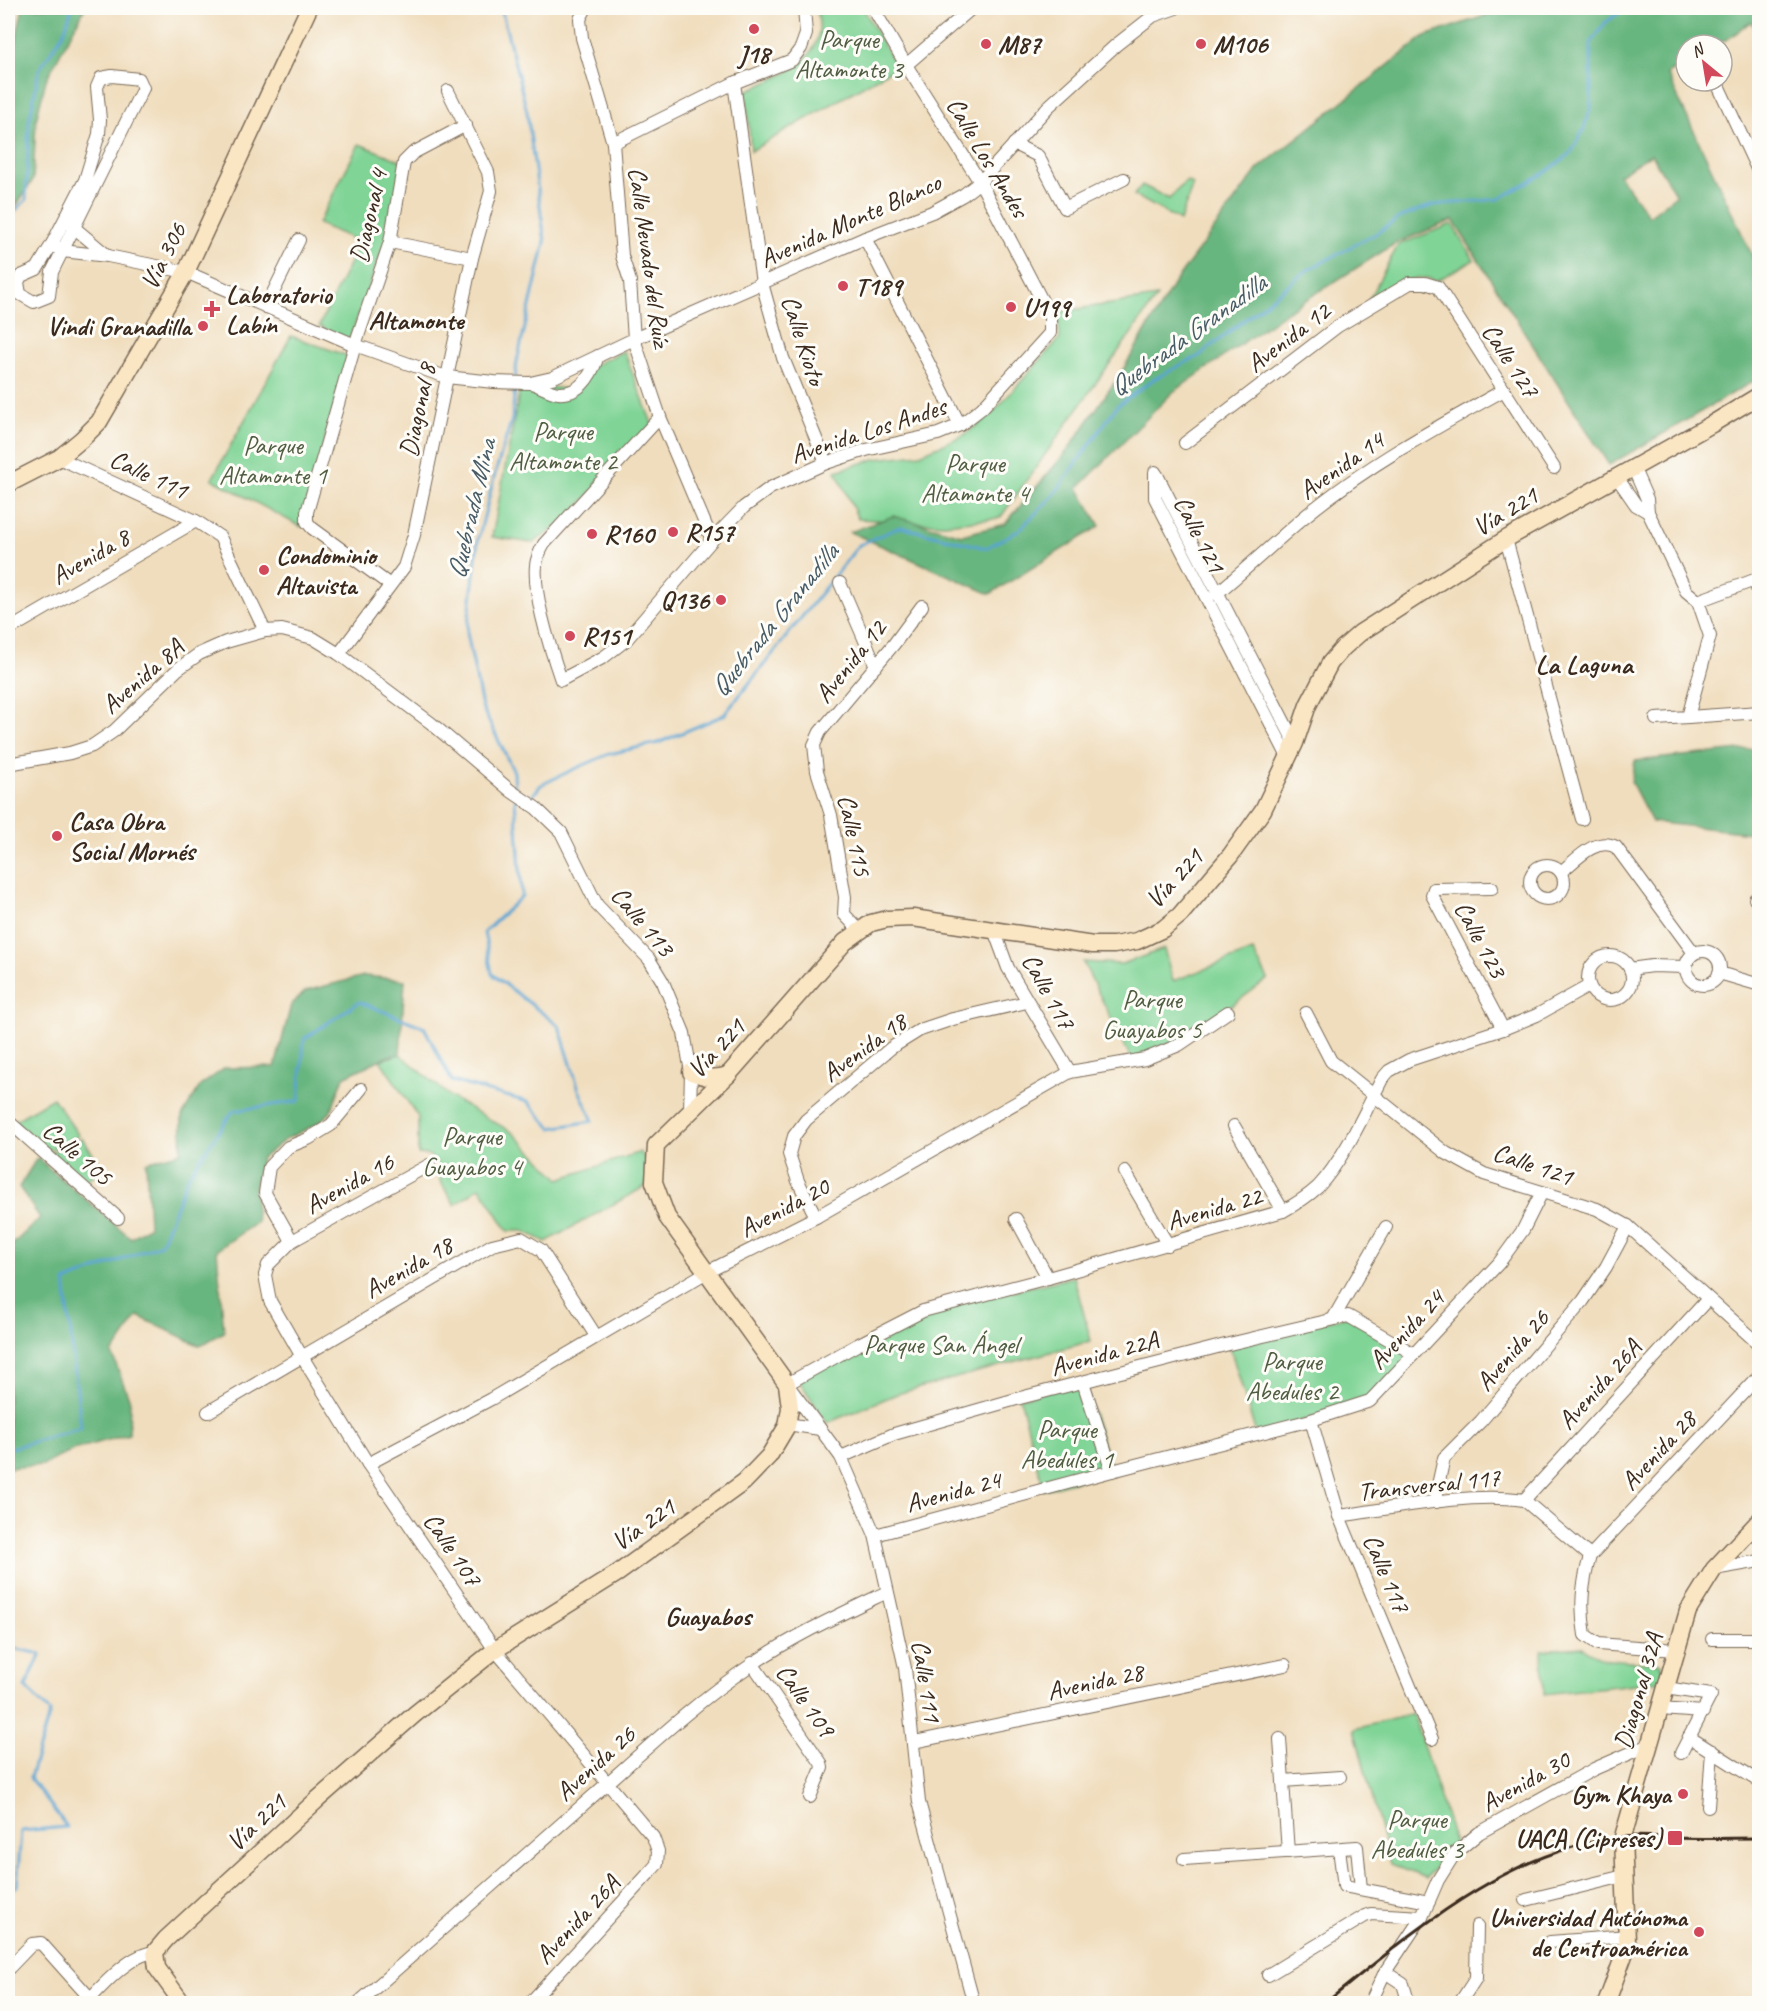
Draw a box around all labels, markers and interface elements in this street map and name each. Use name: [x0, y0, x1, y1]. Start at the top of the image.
marker: J18: [747, 22, 761, 36]
park label: Parque Altamonte 3: [795, 23, 905, 86]
place label: M87: [998, 28, 1043, 61]
place label: M106: [1213, 28, 1269, 61]
north arrow: [1674, 33, 1734, 93]
marker: M87: [979, 37, 993, 51]
marker: M106: [1194, 37, 1208, 51]
place label: J18: [736, 38, 773, 71]
text: N: [1688, 38, 1709, 62]
street label: Calle Los Andes: [939, 91, 1037, 225]
street label: Diagonal 4: [342, 164, 396, 266]
street label: Calle Nevado del Ruíz: [621, 165, 679, 352]
street label: Avenida Monte Blanco: [754, 165, 948, 275]
street label: Vía 306: [133, 216, 195, 295]
water label: Quebrada Granadilla: [1102, 265, 1274, 404]
place label: T189: [855, 270, 904, 303]
place label: Laboratorio Labín: [226, 278, 333, 341]
marker: T189: [836, 279, 850, 293]
street label: Calle Kioto: [774, 291, 834, 392]
place label: U199: [1023, 291, 1073, 324]
street label: Avenida 12: [1240, 294, 1339, 380]
marker: Laboratorio Labín: [203, 300, 221, 318]
marker: U199: [1004, 300, 1018, 314]
district label: Altamonte: [368, 303, 466, 337]
place label: Vindi Granadilla: [47, 310, 193, 343]
street label: Calle 127: [1474, 317, 1548, 405]
marker: Vindi Granadilla: [196, 319, 210, 333]
street label: Diagonal 8: [392, 358, 444, 460]
street label: Avenida Los Andes: [786, 389, 952, 471]
park label: Parque Altamonte 2: [509, 415, 619, 478]
street label: Avenida 14: [1292, 423, 1392, 507]
park label: Parque Altamonte 1: [219, 429, 328, 492]
water label: Quebrada Mina: [439, 433, 504, 582]
street label: Calle 111: [105, 442, 194, 507]
park label: Parque Altamonte 4: [921, 447, 1031, 510]
street label: Vía 221: [1467, 478, 1545, 544]
street label: Calle 121: [1166, 490, 1234, 580]
place label: R157: [685, 516, 736, 549]
place label: R160: [604, 518, 656, 551]
street label: Avenida 8: [45, 520, 137, 592]
marker: R157: [666, 525, 680, 539]
marker: R160: [585, 527, 599, 541]
water label: Quebrada Granadilla: [702, 535, 847, 703]
place label: Condominio Altavista: [276, 539, 379, 602]
marker: Condominio Altavista: [257, 563, 271, 577]
place label: Q136: [661, 584, 711, 617]
marker: Q136: [714, 593, 728, 607]
street label: Avenida 12: [807, 611, 895, 709]
place label: R151: [582, 620, 634, 653]
marker: R151: [563, 629, 577, 643]
street label: Avenida 8A: [94, 630, 192, 721]
district label: La Laguna: [1536, 647, 1634, 681]
street label: Calle 115: [830, 791, 879, 880]
place label: Casa Obra Social Mornés: [69, 805, 198, 868]
marker: Casa Obra Social Mornés: [50, 829, 64, 843]
street label: Vía 221: [1138, 840, 1211, 915]
street label: Calle 113: [604, 879, 683, 965]
street label: Calle 123: [1447, 895, 1516, 985]
street label: Calle 117: [1014, 947, 1084, 1036]
park label: Parque Guayabos 5: [1102, 983, 1203, 1046]
street label: Avenida 18: [815, 1004, 915, 1089]
street label: Vía 221: [680, 1010, 753, 1085]
street label: Calle 105: [36, 1114, 121, 1194]
park label: Parque Guayabos 4: [422, 1120, 524, 1183]
street label: Calle 121: [1489, 1135, 1578, 1194]
street label: Avenida 16: [299, 1145, 401, 1221]
street label: Avenida 20: [734, 1169, 837, 1245]
street label: Avenida 22: [1163, 1179, 1268, 1238]
street label: Avenida 18: [358, 1228, 461, 1306]
street label: Avenida 24: [1361, 1281, 1453, 1376]
street label: Avenida 26: [1468, 1302, 1558, 1398]
street label: Avenida 22A: [1047, 1323, 1163, 1384]
park label: Parque San Ángel: [864, 1328, 1023, 1361]
street label: Avenida 26A: [1550, 1331, 1650, 1436]
park label: Parque Abedules 2: [1246, 1345, 1340, 1408]
street label: Avenida 28: [1613, 1402, 1705, 1497]
park label: Parque Abedules 1: [1021, 1413, 1114, 1476]
street label: Transversal 117: [1356, 1460, 1503, 1508]
street label: Avenida 24: [902, 1462, 1007, 1520]
street label: Vía 221: [605, 1490, 683, 1558]
street label: Calle 107: [416, 1506, 490, 1594]
street label: Calle 117: [1355, 1529, 1418, 1619]
district label: Guayabos: [665, 1599, 754, 1633]
street label: Diagonal 32A: [1606, 1627, 1671, 1753]
street label: Calle 111: [904, 1638, 949, 1726]
street label: Avenida 28: [1044, 1655, 1148, 1708]
street label: Calle 109: [768, 1657, 844, 1745]
street label: Avenida 26: [548, 1718, 643, 1808]
street label: Avenida 30: [1475, 1742, 1578, 1819]
place label: Gym Khaya: [1571, 1778, 1673, 1811]
street label: Vía 221: [219, 1785, 294, 1858]
marker: Gym Khaya: [1676, 1787, 1690, 1801]
park label: Parque Abedules 3: [1371, 1803, 1465, 1866]
place label: UACA (Cipreses): [1515, 1822, 1664, 1855]
marker: UACA (Cipreses): [1666, 1829, 1684, 1847]
street label: Avenida 26A: [528, 1866, 628, 1971]
place label: Universidad Autónoma de Centroamérica: [1489, 1901, 1689, 1964]
marker: Universidad Autónoma de Centroamérica: [1692, 1925, 1706, 1939]

